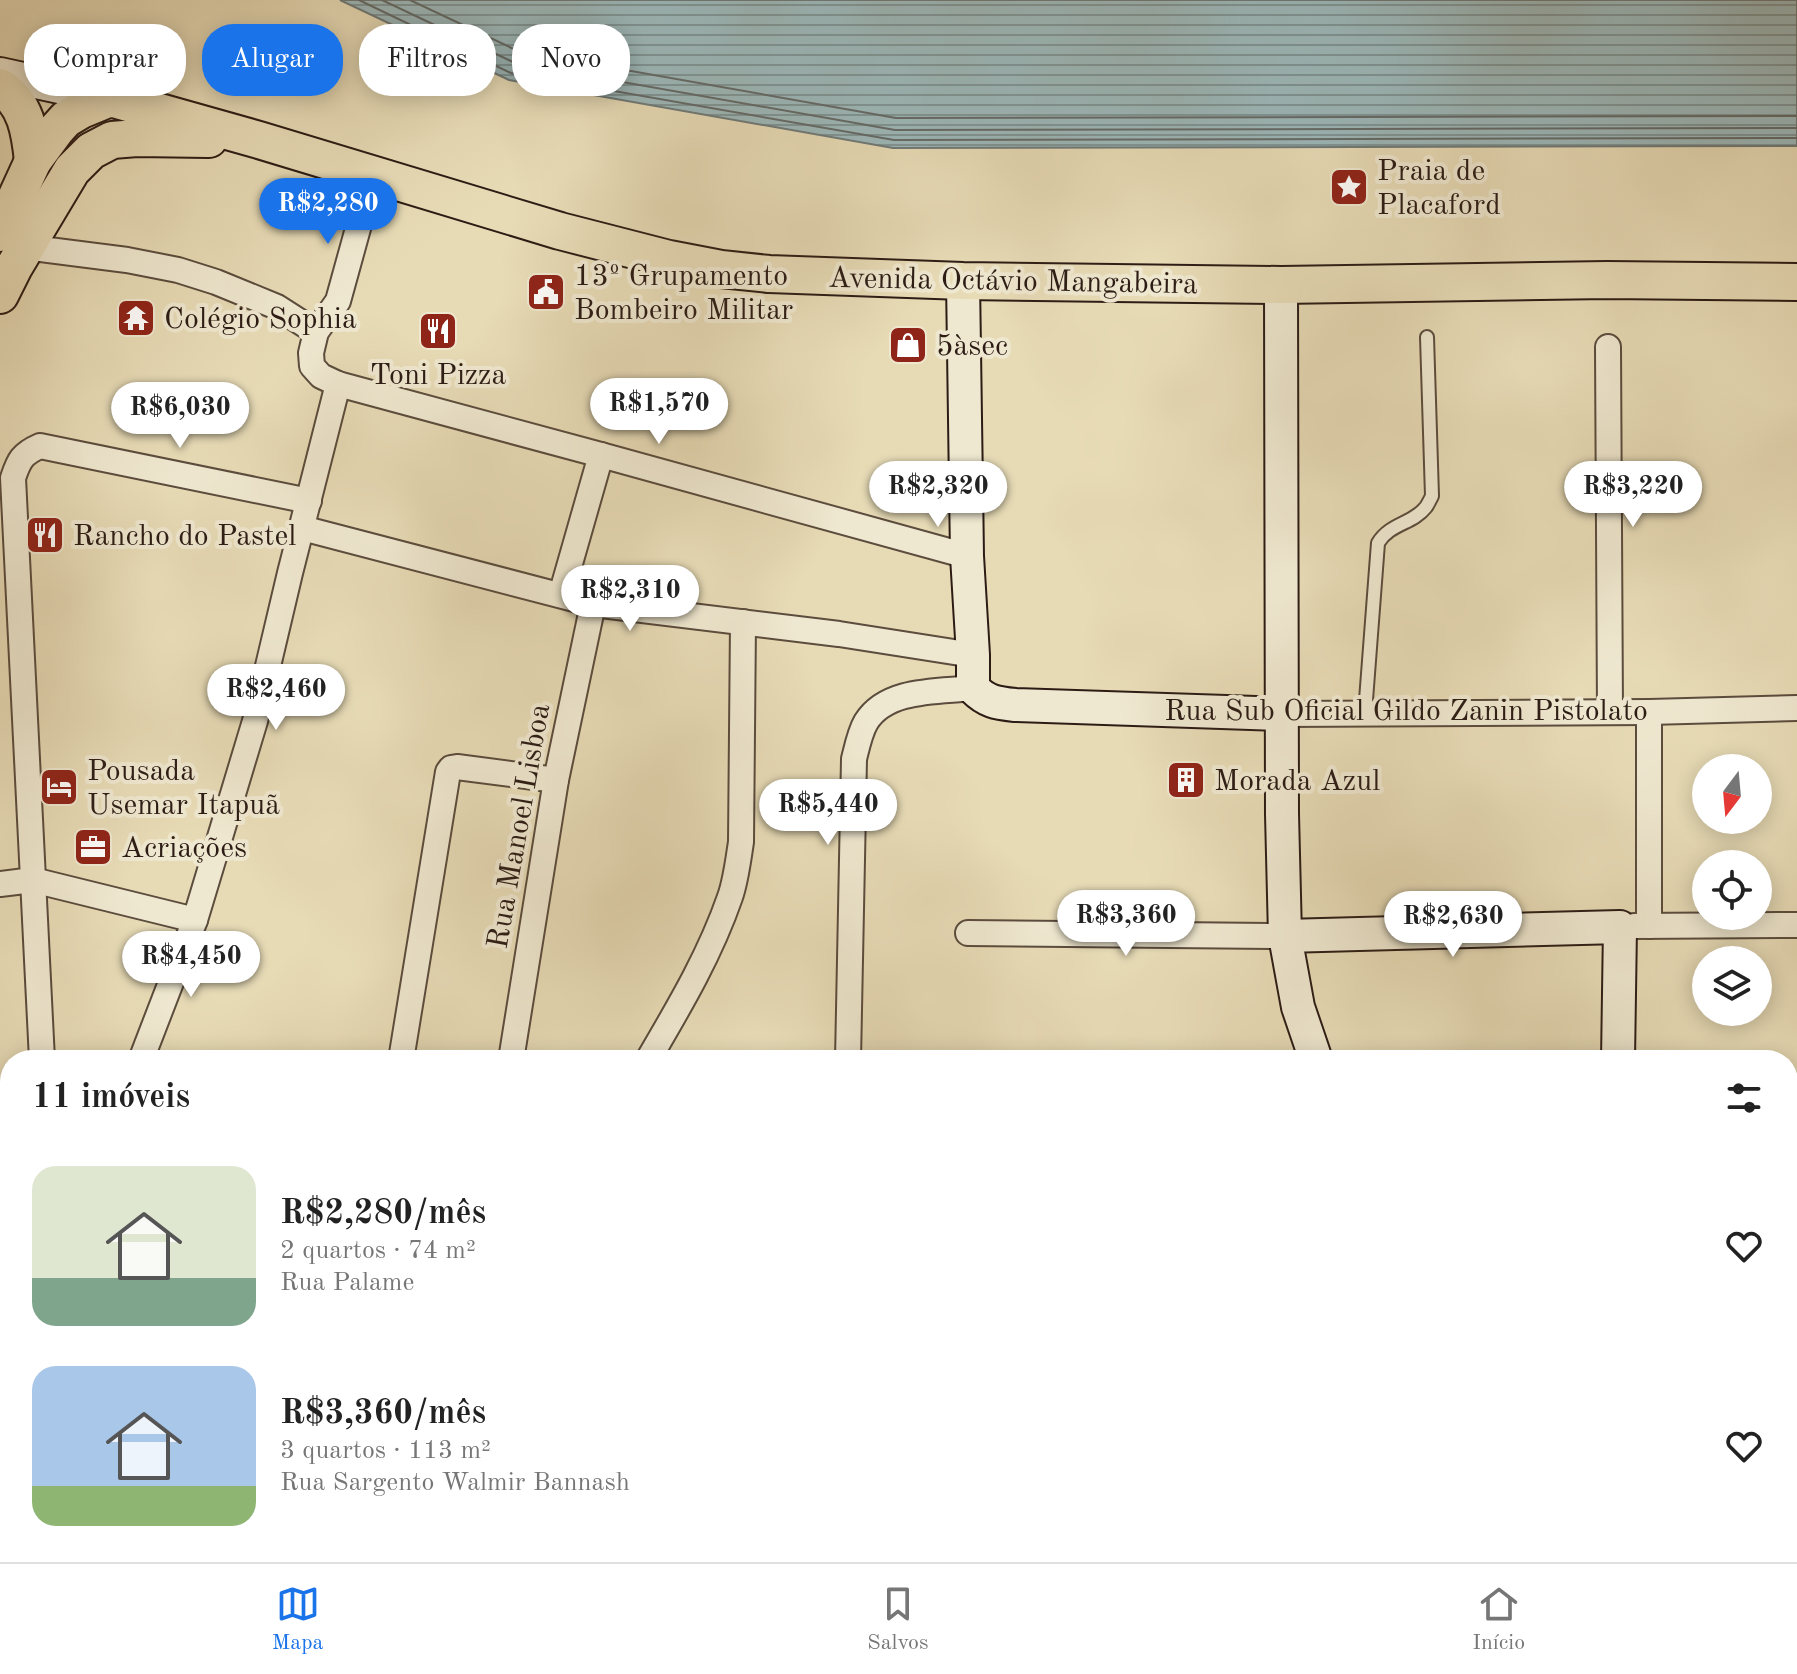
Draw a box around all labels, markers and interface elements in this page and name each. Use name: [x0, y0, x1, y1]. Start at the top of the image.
chip: Comprar: [24, 24, 186, 96]
chip: Alugar: [202, 24, 343, 96]
chip: Filtros: [359, 24, 496, 96]
chip: Novo: [512, 24, 630, 96]
place label: Praia de Placaford: [1377, 157, 1501, 221]
place icon: Praia de Placaford: [1328, 166, 1370, 208]
pin: R$2,280: [254, 178, 402, 246]
text: R$2,280: [277, 191, 379, 217]
place label: 13º Grupamento Bombeiro Militar: [574, 262, 793, 326]
street label: Avenida Octávio Mangabeira: [828, 264, 1198, 300]
public building icon: 13º Grupamento Bombeiro Militar: [525, 271, 567, 313]
temple icon: Colégio Sophia: [115, 297, 157, 339]
place label: Colégio Sophia: [164, 305, 357, 335]
restaurant icon: Toni Pizza: [417, 310, 459, 352]
shop icon: 5àsec: [887, 324, 929, 366]
place label: 5àsec: [936, 332, 1008, 362]
place label: Toni Pizza: [370, 361, 507, 391]
pin: R$1,570: [585, 378, 733, 446]
pin: R$6,030: [106, 382, 254, 450]
text: R$1,570: [608, 391, 710, 417]
text: R$6,030: [129, 395, 231, 421]
pin: R$2,320: [864, 461, 1012, 529]
pin: R$3,220: [1559, 461, 1707, 529]
text: R$2,320: [887, 474, 989, 500]
text: R$3,220: [1582, 474, 1684, 500]
restaurant icon: Rancho do Pastel: [24, 514, 66, 556]
place label: Rancho do Pastel: [73, 522, 296, 552]
pin: R$2,310: [556, 565, 704, 633]
text: R$2,310: [579, 578, 681, 604]
pin: R$2,460: [202, 664, 350, 732]
text: R$2,460: [225, 677, 327, 703]
street label: Rua Sub Oficial Gildo Zanin Pistolato: [1164, 697, 1648, 727]
street label: Rua Manoel Lisboa: [484, 701, 556, 951]
north arrow: [1692, 754, 1772, 834]
map controls: [1692, 754, 1772, 1026]
place label: Pousada Usemar Itapuã: [87, 757, 280, 821]
building icon: Morada Azul: [1165, 759, 1207, 801]
hotel icon: Pousada Usemar Itapuã: [38, 766, 80, 808]
place label: Morada Azul: [1214, 767, 1380, 797]
pin: R$5,440: [754, 779, 902, 847]
text: R$5,440: [777, 792, 879, 818]
office icon: Acriações: [72, 826, 114, 868]
place label: Acriações: [121, 834, 247, 864]
button: locate: [1692, 850, 1772, 930]
pin: R$3,360: [1052, 890, 1200, 958]
pin: R$2,630: [1379, 891, 1527, 959]
text: R$3,360: [1075, 903, 1177, 929]
text: R$2,630: [1402, 904, 1504, 930]
pin: R$4,450: [117, 931, 265, 999]
text: R$4,450: [140, 944, 242, 970]
button: layers: [1692, 946, 1772, 1026]
icon: filters: [1722, 1076, 1766, 1120]
text: 11 imóveis: [32, 1081, 190, 1115]
text: R$2,280/mês: [280, 1197, 486, 1231]
icon: home: [96, 1198, 192, 1294]
icon: heart: [1722, 1224, 1766, 1268]
text: 2 quartos · 74 m²: [280, 1238, 476, 1264]
text: Rua Palame: [280, 1270, 414, 1296]
text: R$3,360/mês: [280, 1397, 486, 1431]
icon: home: [96, 1398, 192, 1494]
icon: heart: [1722, 1424, 1766, 1468]
text: 3 quartos · 113 m²: [280, 1438, 491, 1464]
text: Rua Sargento Walmir Bannash: [280, 1470, 630, 1496]
tab: Mapa: [272, 1582, 323, 1657]
tab: Salvos: [867, 1582, 929, 1657]
tab: Início: [1472, 1582, 1525, 1657]

